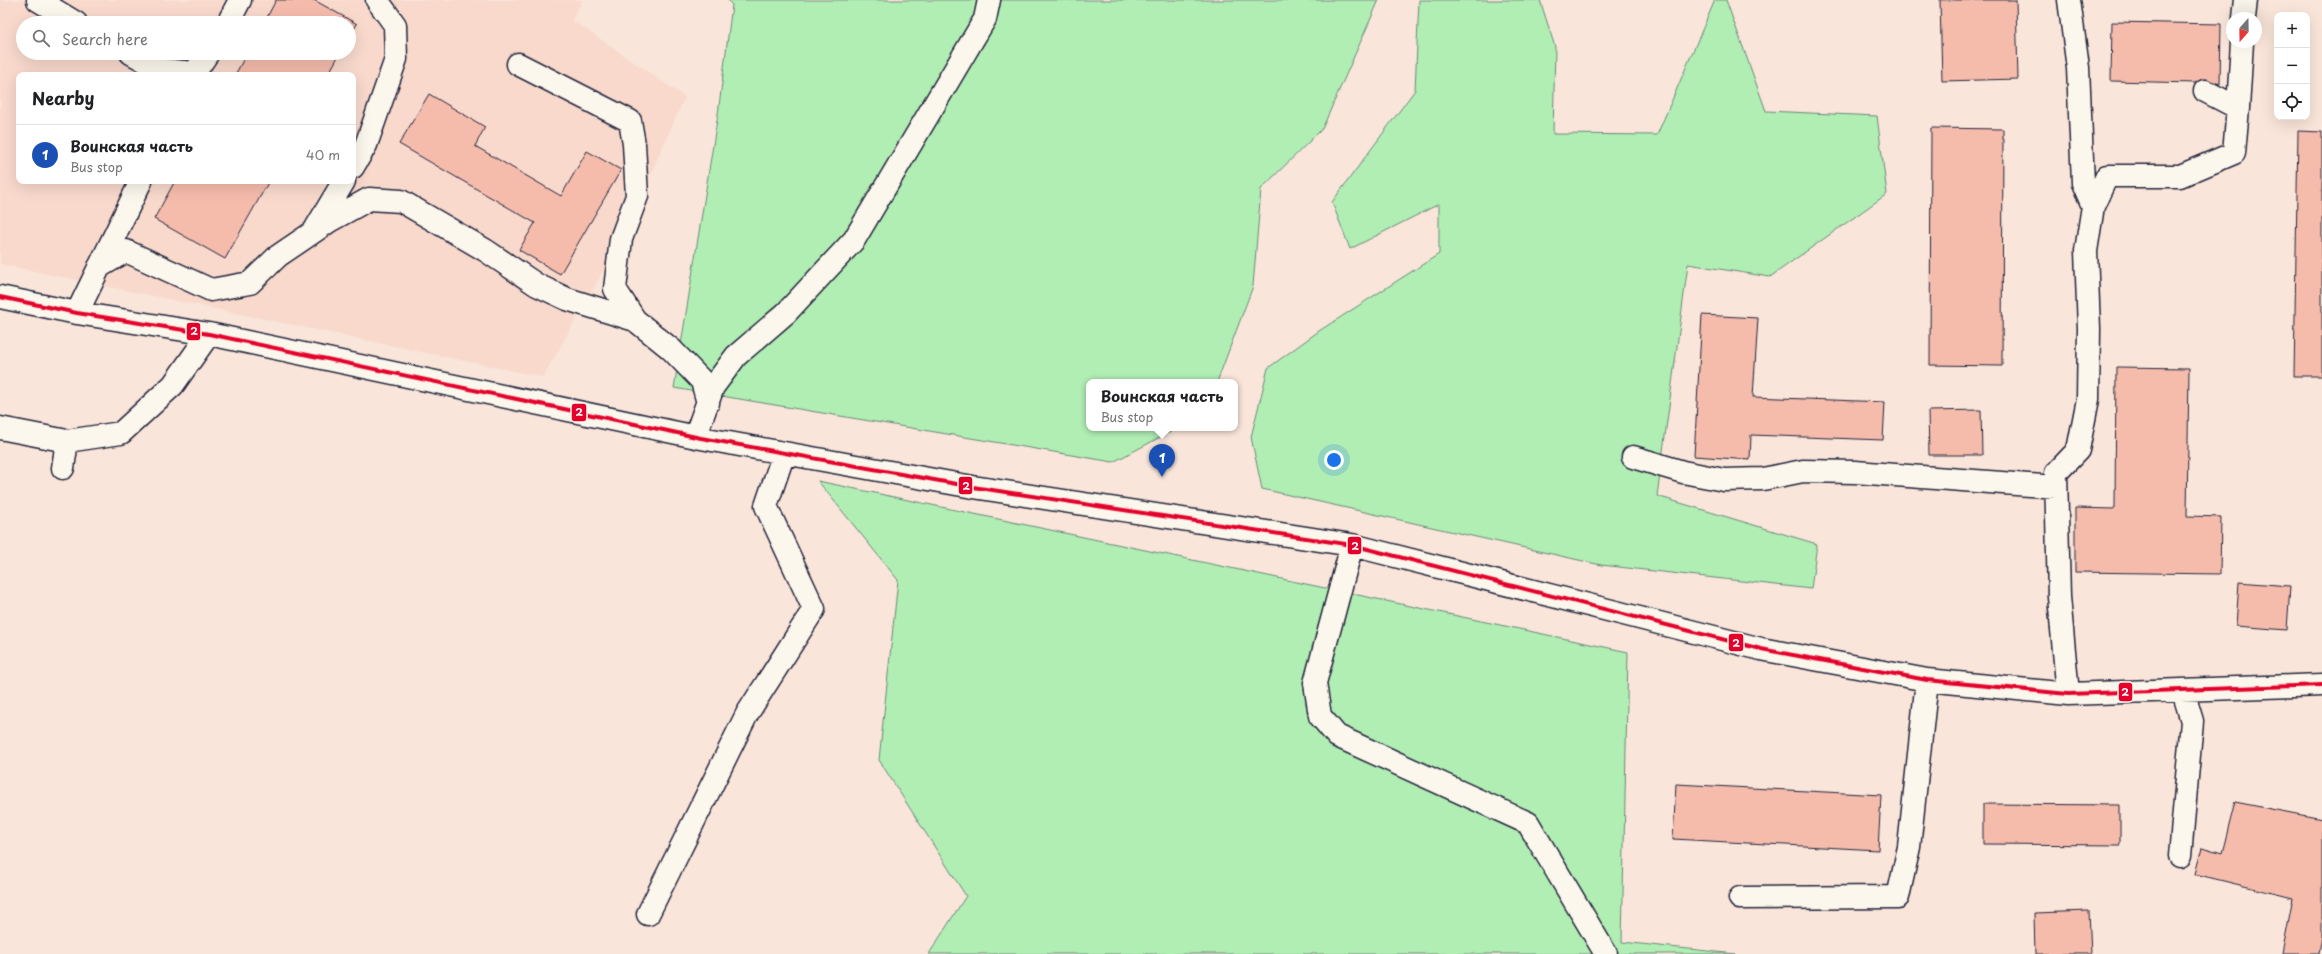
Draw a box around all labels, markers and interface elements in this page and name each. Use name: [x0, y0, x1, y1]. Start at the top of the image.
north arrow: [2226, 12, 2262, 48]
map controls: [2274, 12, 2310, 120]
button: +: [2274, 12, 2310, 48]
search box: [16, 16, 356, 60]
icon: search: [30, 27, 52, 49]
text: Search here: [62, 27, 148, 50]
button: −: [2274, 48, 2310, 84]
button: locate: [2274, 84, 2310, 120]
text: Nearby: [32, 85, 94, 111]
text: Воинская часть: [70, 134, 193, 157]
text: 1: [42, 145, 48, 164]
text: 40 m: [306, 145, 340, 164]
text: Bus stop: [70, 157, 123, 176]
line badge: 2: [186, 322, 201, 341]
text: 2: [190, 322, 198, 339]
popup: [1086, 379, 1238, 431]
text: Воинская часть: [1101, 384, 1223, 407]
line badge: 2: [571, 403, 587, 422]
text: 2: [575, 403, 583, 420]
text: Bus stop: [1101, 407, 1153, 426]
pin: 1: [1149, 444, 1175, 477]
your location: [1324, 450, 1344, 470]
line badge: 2: [958, 476, 973, 495]
text: 2: [962, 477, 970, 494]
line badge: 2: [1347, 536, 1362, 555]
text: 2: [1351, 537, 1359, 554]
line badge: 2: [1728, 633, 1744, 652]
text: 2: [1732, 634, 1740, 651]
line badge: 2: [2118, 682, 2133, 702]
text: 2: [2121, 683, 2129, 700]

